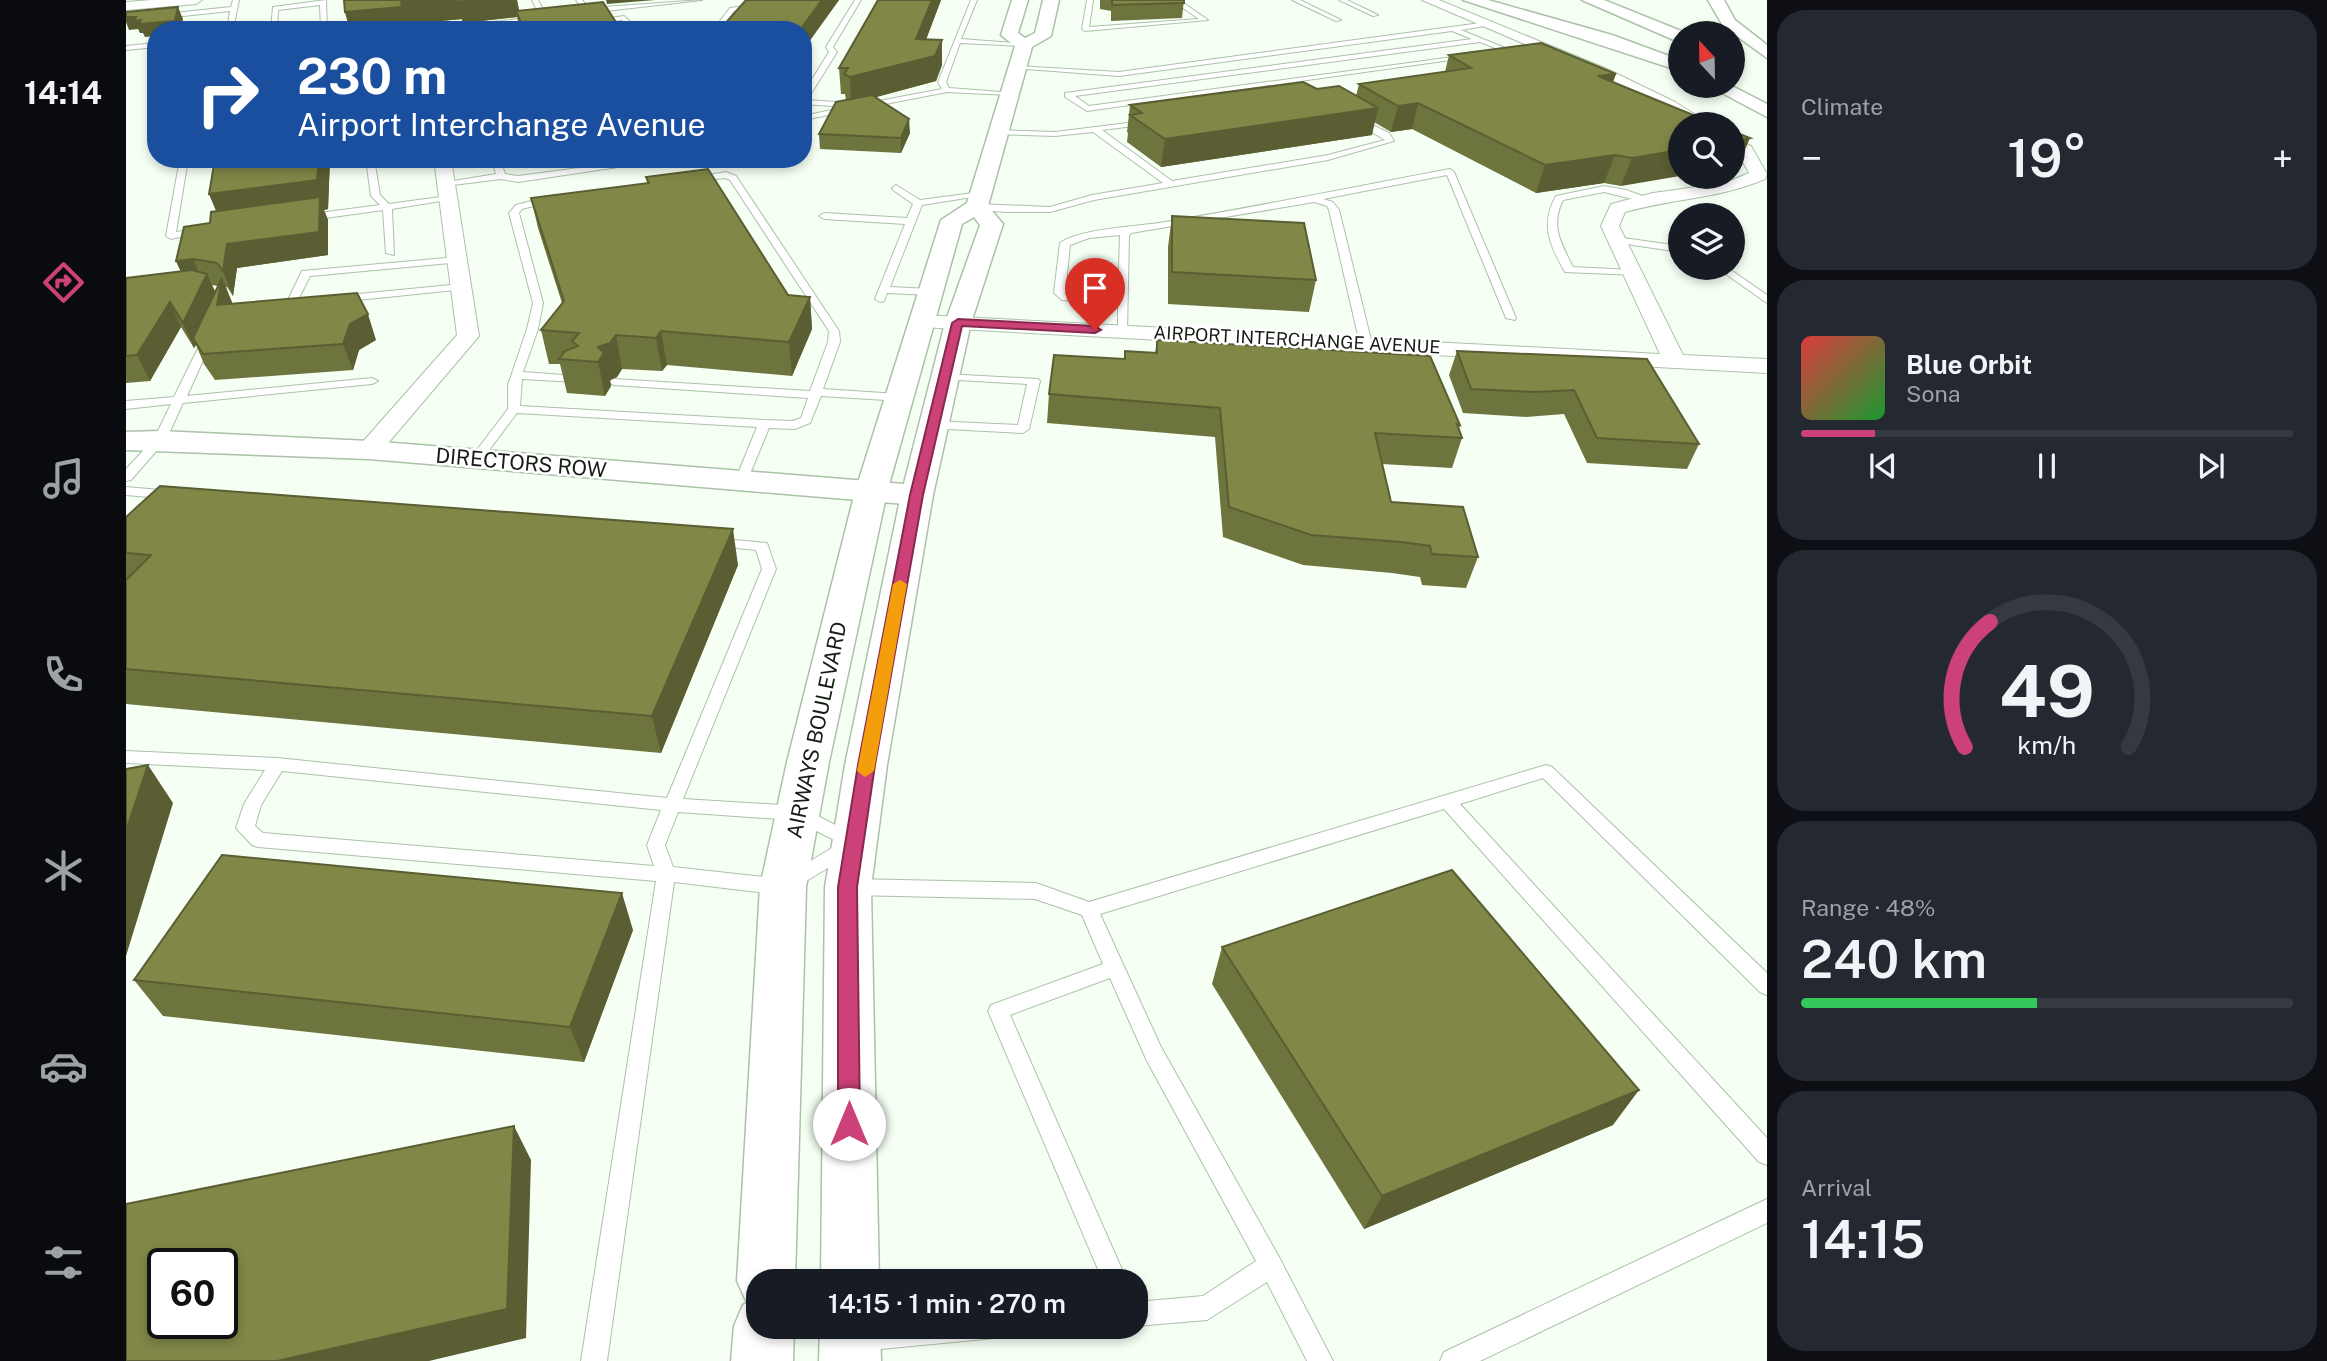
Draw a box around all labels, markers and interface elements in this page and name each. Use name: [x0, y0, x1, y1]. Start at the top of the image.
north arrow: [1668, 21, 1745, 98]
map controls: [1668, 21, 1745, 280]
text: 230 m: [297, 47, 447, 105]
icon: right: [182, 49, 273, 140]
text: 14:14: [24, 74, 102, 111]
text: Climate: [1801, 93, 1883, 120]
text: Airport Interchange Avenue: [297, 106, 706, 143]
button: search: [1668, 112, 1745, 189]
text: 19°: [2007, 128, 2087, 189]
text: −: [1801, 136, 1822, 181]
text: +: [2272, 136, 2293, 181]
button: layers: [1668, 203, 1745, 280]
icon: directions: [39, 258, 88, 307]
pin: [1065, 258, 1125, 330]
icon: arrive: [1076, 269, 1114, 307]
street label: AIRPORT INTERCHANGE AVENUE: [1153, 322, 1441, 357]
text: Blue Orbit: [1906, 349, 2032, 380]
text: Sona: [1906, 380, 1960, 407]
street label: DIRECTORS ROW: [434, 443, 608, 482]
icon: previous: [1864, 447, 1902, 485]
icon: pause: [2028, 447, 2066, 485]
icon: next: [2192, 447, 2230, 485]
icon: music: [39, 454, 88, 503]
street label: AIRWAYS BOULEVARD: [781, 619, 852, 841]
text: 49: [1999, 648, 2095, 733]
icon: phone: [39, 650, 88, 699]
text: km/h: [2018, 729, 2076, 759]
icon: climate: [39, 846, 88, 895]
text: Range · 48%: [1801, 894, 1936, 921]
text: 240 km: [1801, 929, 1987, 990]
icon: car: [39, 1042, 88, 1091]
position arrow: [812, 1087, 886, 1161]
text: Arrival: [1801, 1174, 1872, 1201]
text: 14:15: [1801, 1209, 1925, 1270]
icon: filters: [39, 1238, 88, 1287]
speed limit sign: 60: [147, 1248, 238, 1339]
text: 14:15 · 1 min · 270 m: [828, 1288, 1066, 1319]

